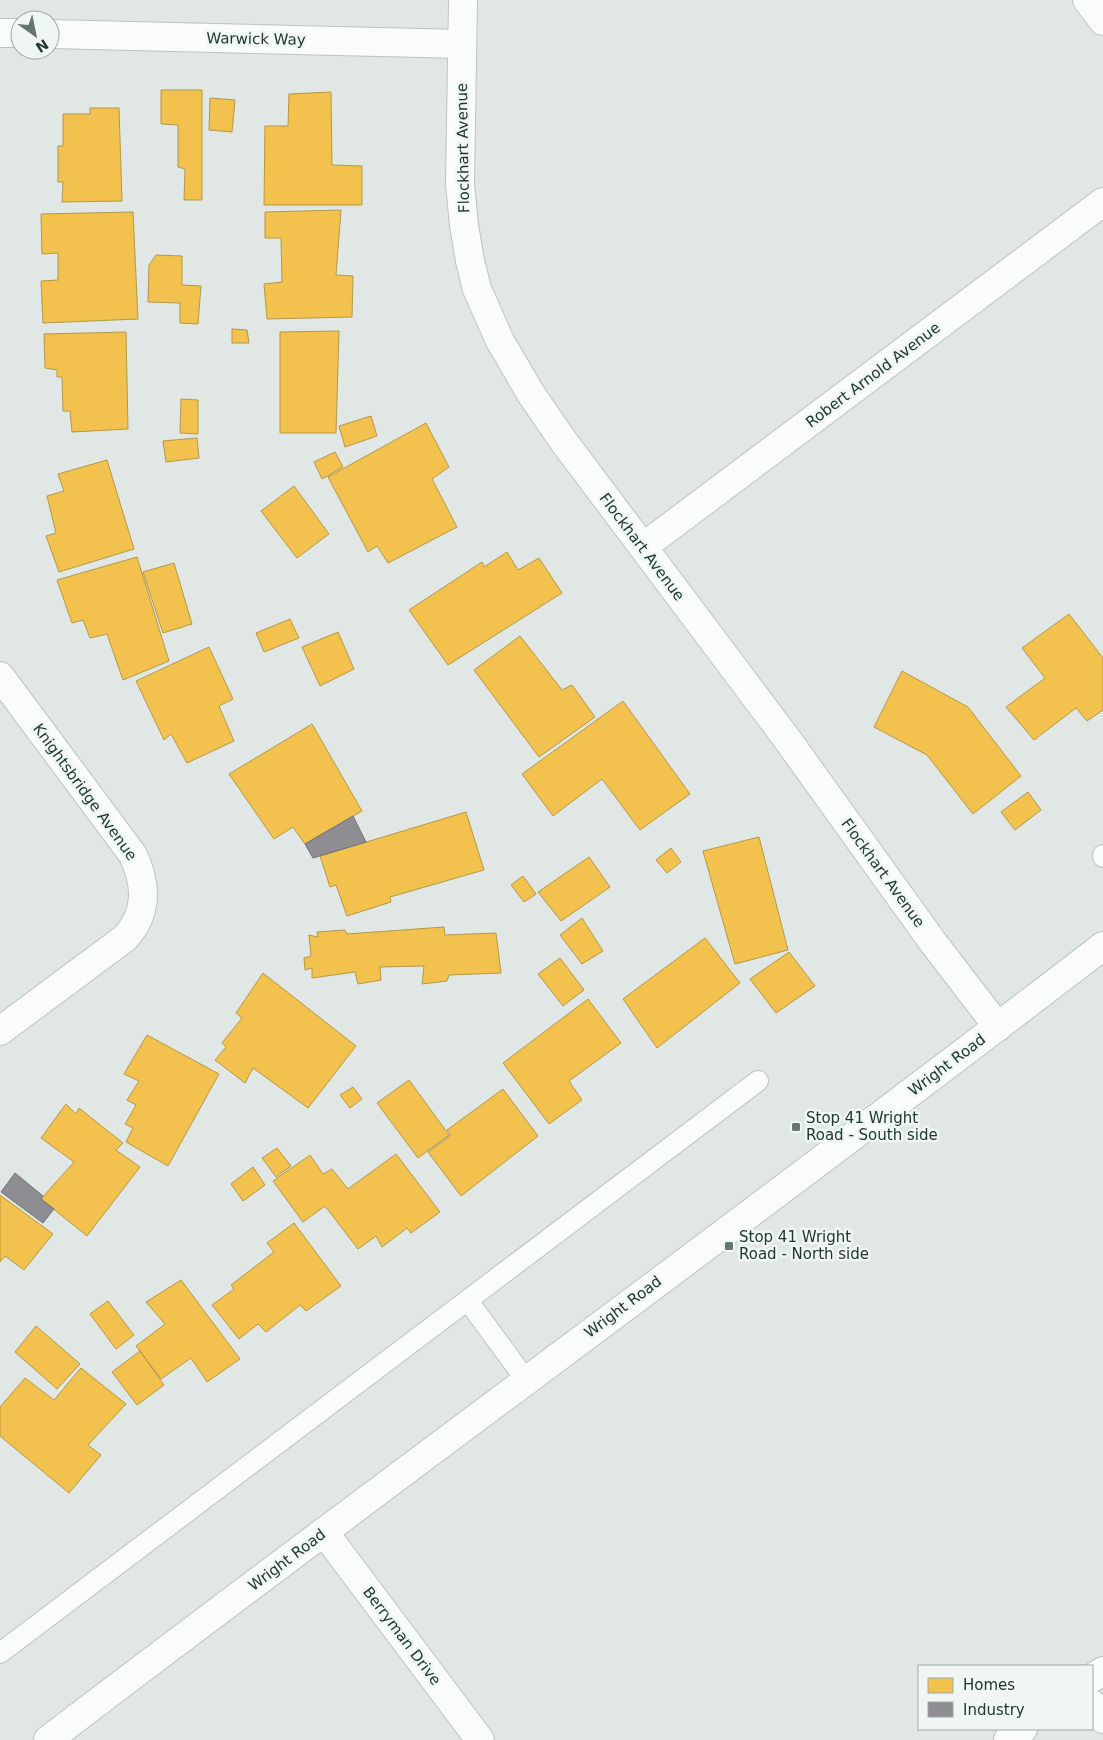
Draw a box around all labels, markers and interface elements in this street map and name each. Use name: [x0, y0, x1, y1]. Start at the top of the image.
north arrow: [10, 10, 60, 60]
street label: Warwick Way: [206, 29, 306, 49]
text: N: [33, 36, 51, 56]
street label: Flockhart Avenue: [453, 83, 473, 213]
street label: Robert Arnold Avenue: [802, 319, 944, 431]
street label: Flockhart Avenue: [596, 490, 688, 604]
street label: Knightsbridge Avenue: [29, 720, 141, 864]
street label: Flockhart Avenue: [837, 815, 929, 931]
street label: Wright Road: [905, 1030, 989, 1100]
place label: Stop 41 Wright Road - South side: [806, 1109, 938, 1144]
marker: Stop 41 Wright Road - South side: [790, 1121, 802, 1133]
place label: Stop 41 Wright Road - North side: [739, 1228, 869, 1263]
marker: Stop 41 Wright Road - North side: [723, 1240, 735, 1252]
street label: Wright Road: [581, 1272, 665, 1342]
street label: Wright Road: [245, 1525, 329, 1595]
street label: Berryman Drive: [359, 1583, 445, 1689]
legend: [918, 1665, 1093, 1730]
text: Homes: [963, 1676, 1015, 1694]
text: Industry: [963, 1701, 1025, 1719]

